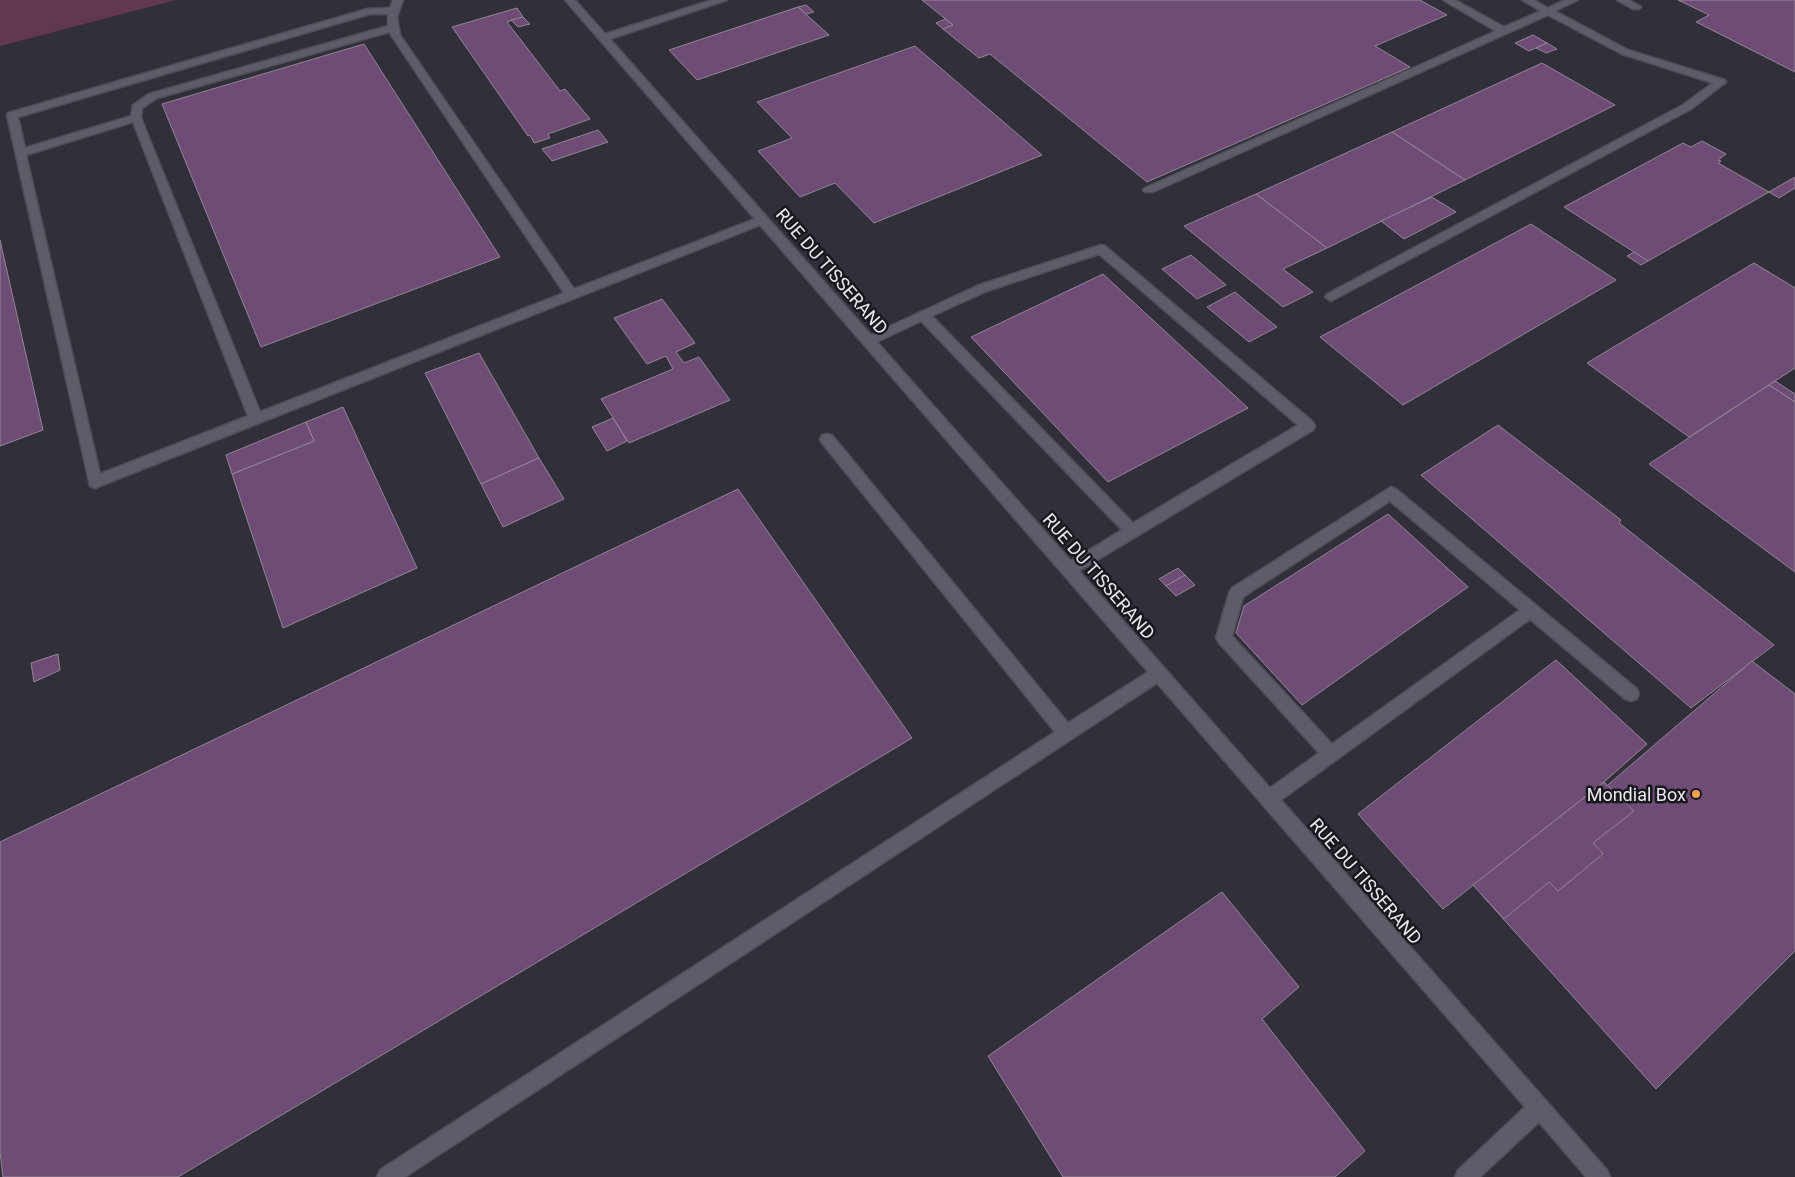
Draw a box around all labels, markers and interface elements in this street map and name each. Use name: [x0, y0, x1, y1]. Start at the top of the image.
street label: RUE DU TISSERAND: [772, 204, 892, 338]
street label: RUE DU TISSERAND: [1039, 509, 1159, 643]
place label: Mondial Box: [1587, 784, 1686, 805]
marker: Mondial Box: [1690, 788, 1702, 800]
street label: RUE DU TISSERAND: [1306, 814, 1426, 948]

